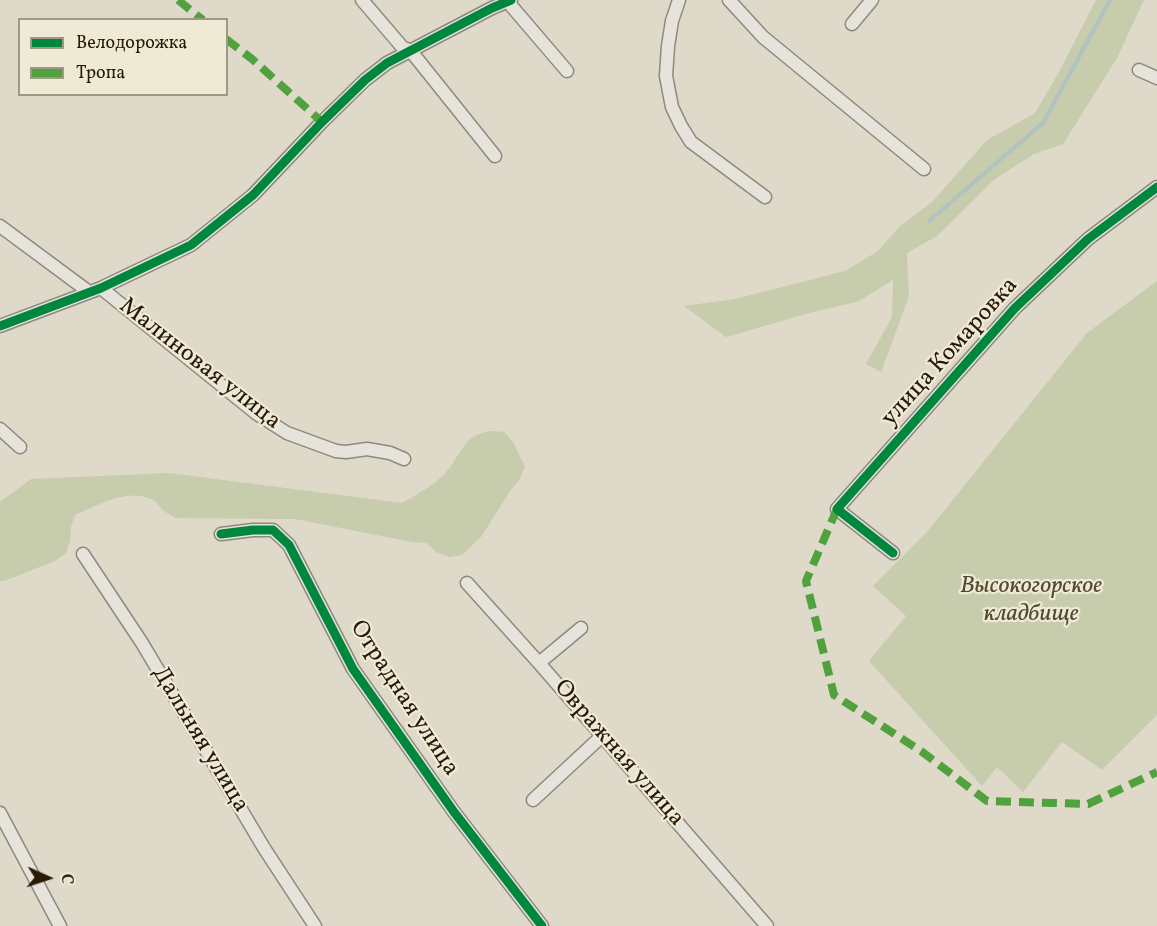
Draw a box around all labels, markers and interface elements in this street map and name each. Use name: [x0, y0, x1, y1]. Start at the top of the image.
legend: [18, 18, 228, 96]
text: Велодорожка: [76, 31, 187, 56]
text: Тропа: [76, 61, 125, 86]
street label: улица Комаровка: [877, 273, 1025, 433]
street label: Малиновая улица: [112, 293, 286, 437]
park label: Высокогорское кладбище: [960, 574, 1102, 630]
street label: Отрадная улица: [342, 616, 464, 782]
street label: Дальняя улица: [144, 662, 254, 818]
street label: Овражная улица: [546, 675, 690, 833]
north arrow: [18, 848, 78, 908]
text: С: [55, 873, 77, 885]

